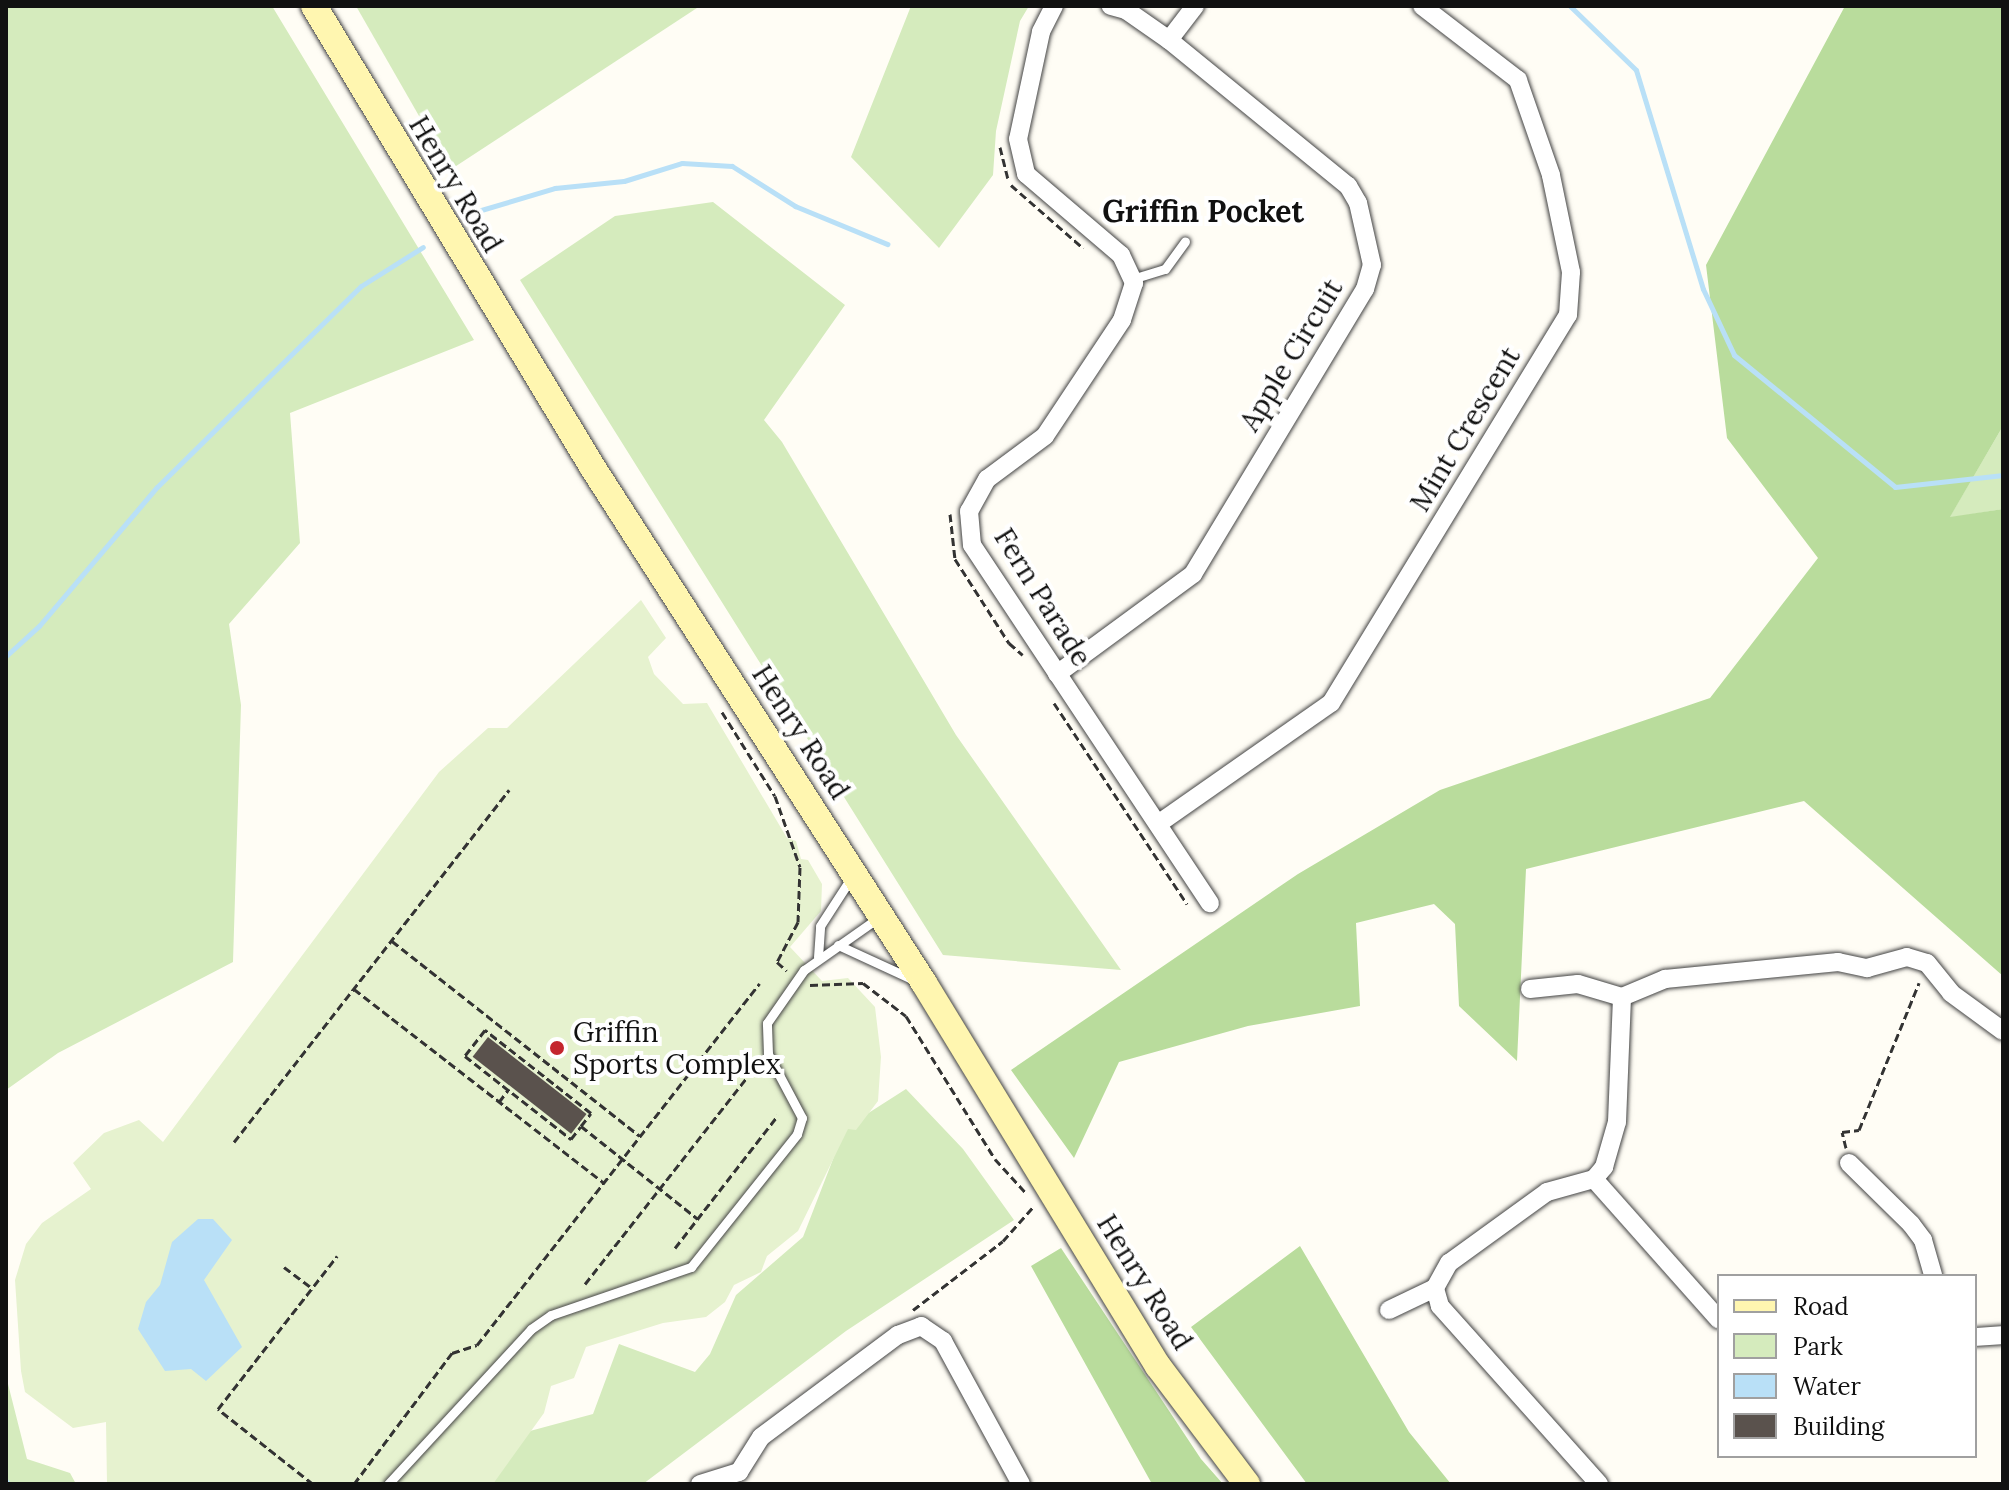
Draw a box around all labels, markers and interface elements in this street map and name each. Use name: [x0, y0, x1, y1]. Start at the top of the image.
street label: Henry Road: [402, 110, 510, 258]
district label: Griffin Pocket: [1102, 193, 1304, 229]
street label: Apple Circuit: [1233, 273, 1349, 437]
street label: Mint Crescent: [1403, 341, 1527, 517]
street label: Fern Parade: [987, 522, 1099, 672]
street label: Henry Road: [745, 659, 857, 805]
place label: Griffin Sports Complex: [573, 1015, 780, 1081]
marker: Griffin Sports Complex: [548, 1039, 566, 1057]
street label: Henry Road: [1090, 1208, 1200, 1356]
legend: [1717, 1274, 1977, 1458]
text: Road: [1793, 1291, 1849, 1322]
text: Park: [1793, 1331, 1843, 1362]
text: Water: [1793, 1371, 1861, 1402]
text: Building: [1793, 1411, 1884, 1442]

